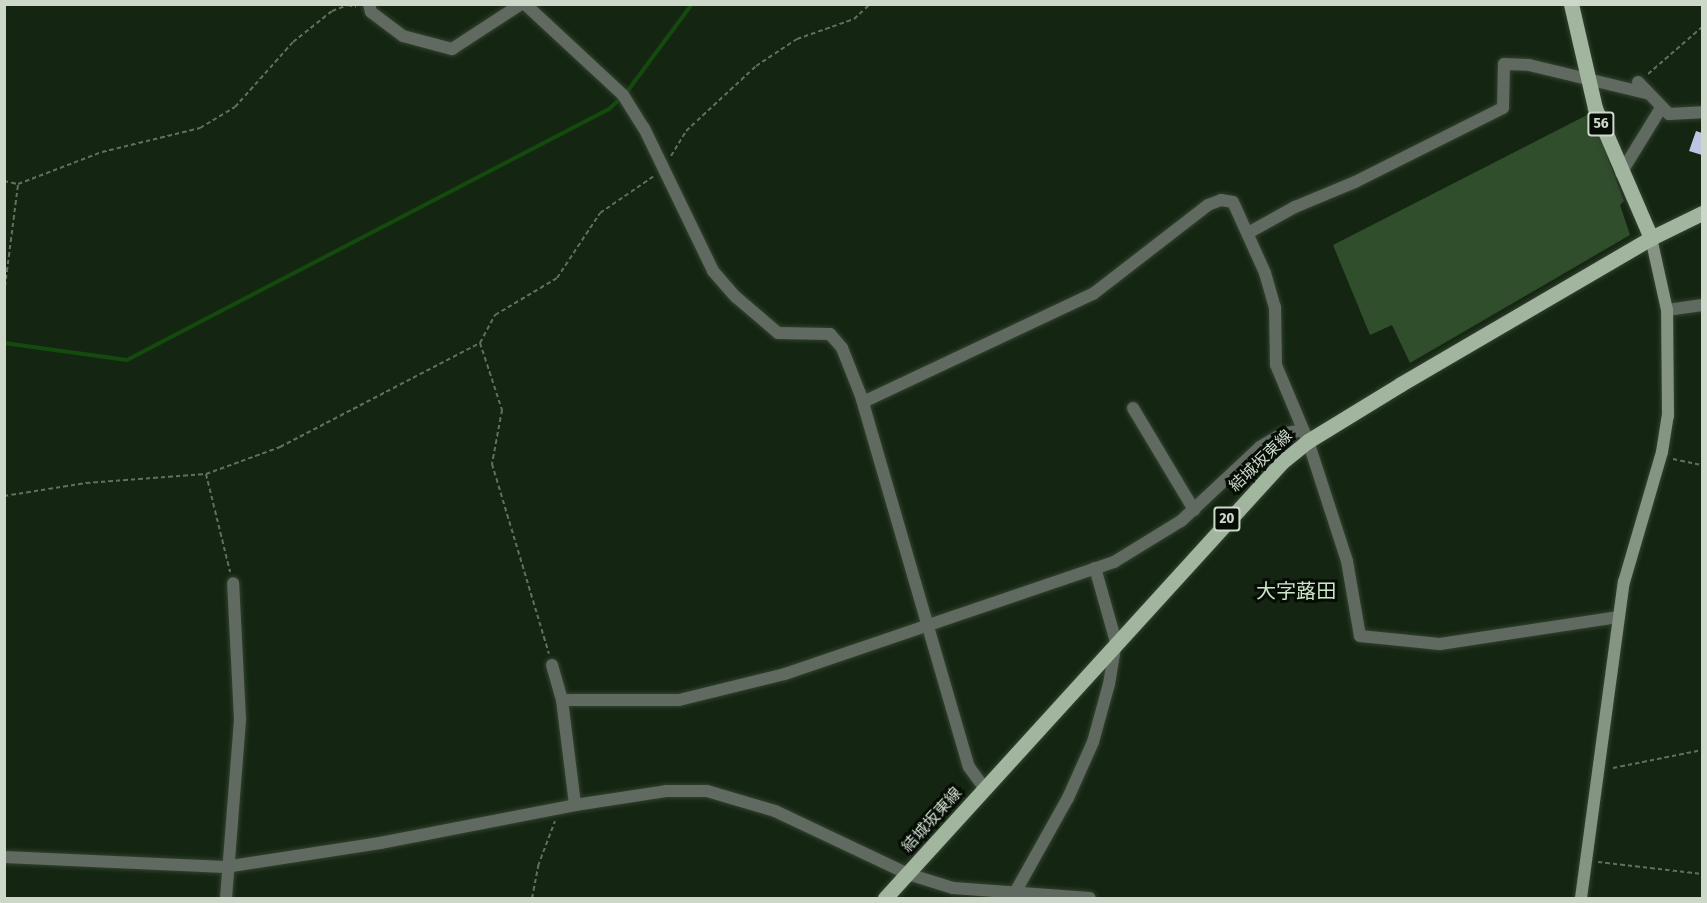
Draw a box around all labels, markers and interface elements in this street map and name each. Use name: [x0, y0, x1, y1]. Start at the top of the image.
road number: 56: [1586, 112, 1616, 136]
street label: 結城坂東線: [1226, 426, 1296, 496]
road number: 20: [1212, 507, 1242, 531]
district label: 大字蕗田: [1256, 579, 1336, 603]
street label: 結城坂東線: [898, 784, 966, 856]

